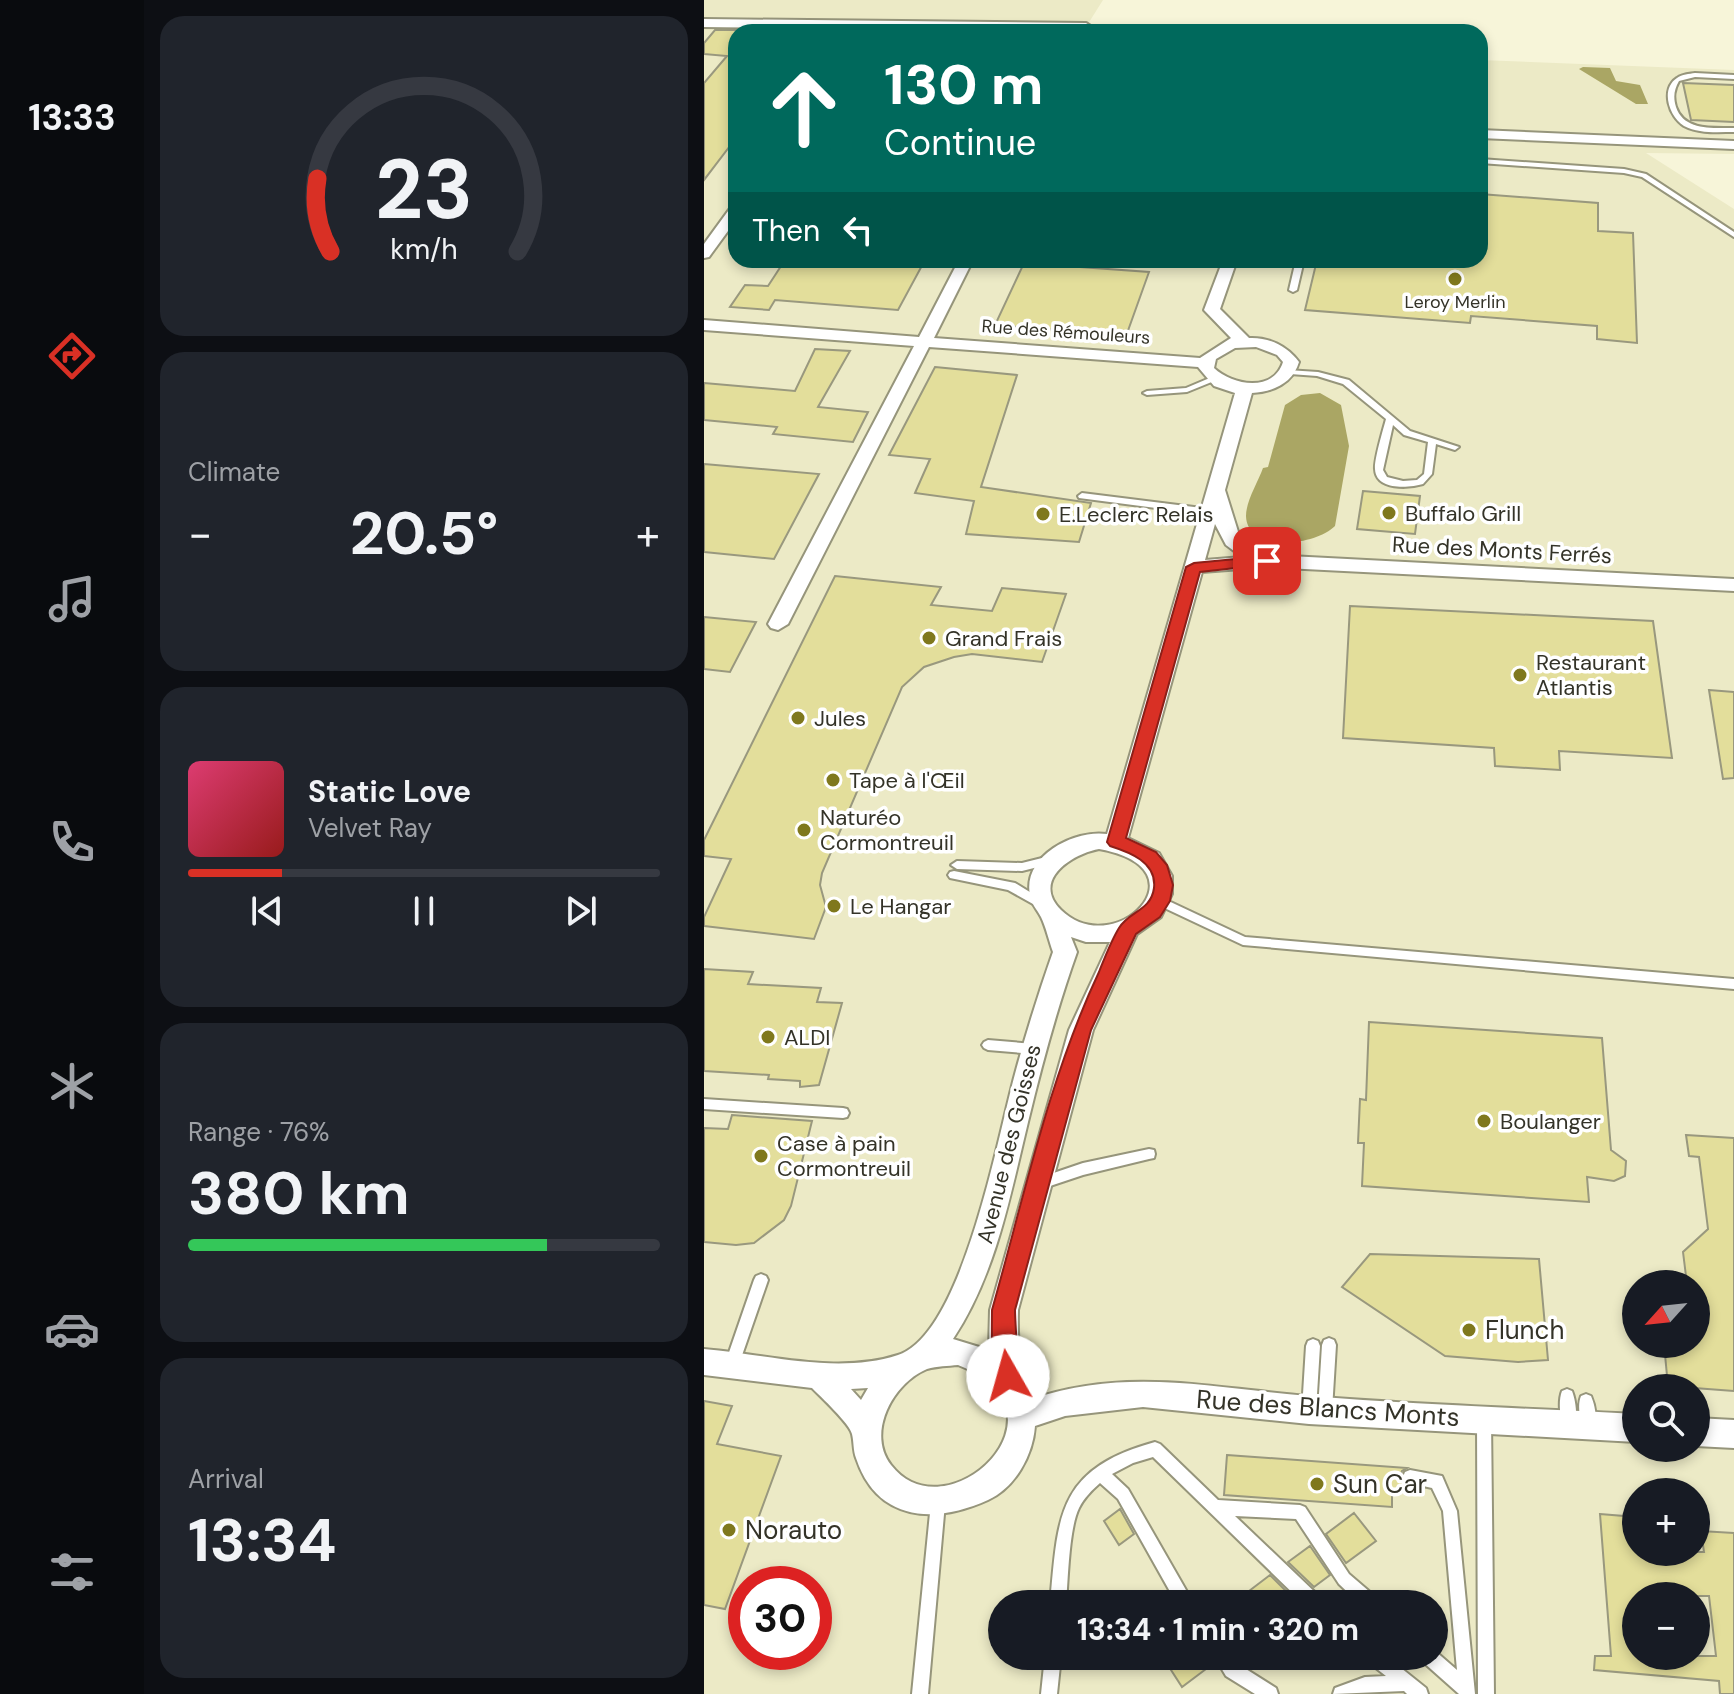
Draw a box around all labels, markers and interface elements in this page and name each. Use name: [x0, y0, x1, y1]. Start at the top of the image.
text: 130 m: [884, 48, 1043, 121]
icon: ahead: [752, 56, 856, 160]
text: 13:33: [28, 94, 116, 141]
text: Continue: [884, 119, 1036, 166]
text: 23: [375, 134, 473, 243]
icon: left: [836, 208, 880, 252]
text: Then: [752, 211, 820, 250]
text: km/h: [390, 231, 458, 268]
marker: Leroy Merlin: [1446, 270, 1464, 288]
place label: Leroy Merlin: [1404, 290, 1506, 314]
street label: Rue des Rémouleurs: [981, 314, 1151, 350]
icon: directions: [44, 328, 100, 384]
text: Climate: [188, 455, 280, 489]
text: 20.5°: [350, 494, 498, 573]
place label: Buffalo Grill: [1405, 499, 1521, 528]
place label: E.Leclerc Relais: [1059, 500, 1214, 529]
marker: Buffalo Grill: [1380, 504, 1398, 522]
text: −: [188, 505, 212, 563]
text: +: [636, 505, 660, 563]
marker: E.Leclerc Relais: [1034, 505, 1052, 523]
pin: [1233, 527, 1301, 595]
street label: Rue des Monts Ferrés: [1391, 530, 1613, 570]
icon: arrive: [1245, 539, 1289, 583]
icon: music: [44, 571, 100, 627]
place label: Grand Frais: [945, 624, 1062, 653]
marker: Grand Frais: [920, 629, 938, 647]
place label: Restaurant Atlantis: [1536, 648, 1646, 702]
marker: Restaurant Atlantis: [1511, 666, 1529, 684]
place label: Jules: [814, 704, 866, 733]
marker: Jules: [789, 709, 807, 727]
place label: Tape à l'Œil: [849, 766, 965, 795]
marker: Tape à l'Œil: [824, 771, 842, 789]
text: Static Love: [308, 772, 471, 811]
place label: Naturéo Cormontreuil: [820, 803, 954, 857]
text: Velvet Ray: [308, 811, 432, 845]
icon: phone: [44, 814, 100, 870]
marker: Naturéo Cormontreuil: [795, 821, 813, 839]
icon: previous: [245, 889, 289, 933]
icon: pause: [402, 889, 446, 933]
icon: next: [559, 889, 603, 933]
place label: Le Hangar: [850, 892, 951, 921]
marker: Le Hangar: [825, 897, 843, 915]
place label: ALDI: [784, 1023, 831, 1052]
marker: ALDI: [759, 1028, 777, 1046]
street label: Avenue des Goisses: [970, 1041, 1048, 1247]
icon: climate: [44, 1058, 100, 1114]
place label: Boulanger: [1500, 1107, 1601, 1136]
marker: Boulanger: [1475, 1112, 1493, 1130]
text: Range · 76%: [188, 1115, 329, 1149]
place label: Case à pain Cormontreuil: [777, 1129, 911, 1183]
marker: Case à pain Cormontreuil: [752, 1147, 770, 1165]
text: 380 km: [188, 1154, 410, 1233]
north arrow: [1622, 1270, 1710, 1358]
map controls: [1622, 1270, 1710, 1670]
icon: car: [44, 1301, 100, 1357]
place label: Flunch: [1485, 1313, 1564, 1347]
marker: Flunch: [1460, 1321, 1478, 1339]
position arrow: [966, 1334, 1050, 1418]
button: search: [1622, 1374, 1710, 1462]
street label: Rue des Blancs Monts: [1195, 1382, 1461, 1434]
text: Arrival: [188, 1462, 264, 1496]
place label: Sun Car: [1333, 1467, 1427, 1501]
marker: Sun Car: [1308, 1475, 1326, 1493]
button: +: [1622, 1478, 1710, 1566]
text: 13:34: [188, 1501, 336, 1580]
place label: Norauto: [745, 1513, 842, 1547]
marker: Norauto: [720, 1521, 738, 1539]
icon: filters: [44, 1544, 100, 1600]
speed limit sign: 30: [728, 1566, 832, 1670]
button: −: [1622, 1582, 1710, 1670]
text: 13:34 · 1 min · 320 m: [1077, 1610, 1359, 1649]

